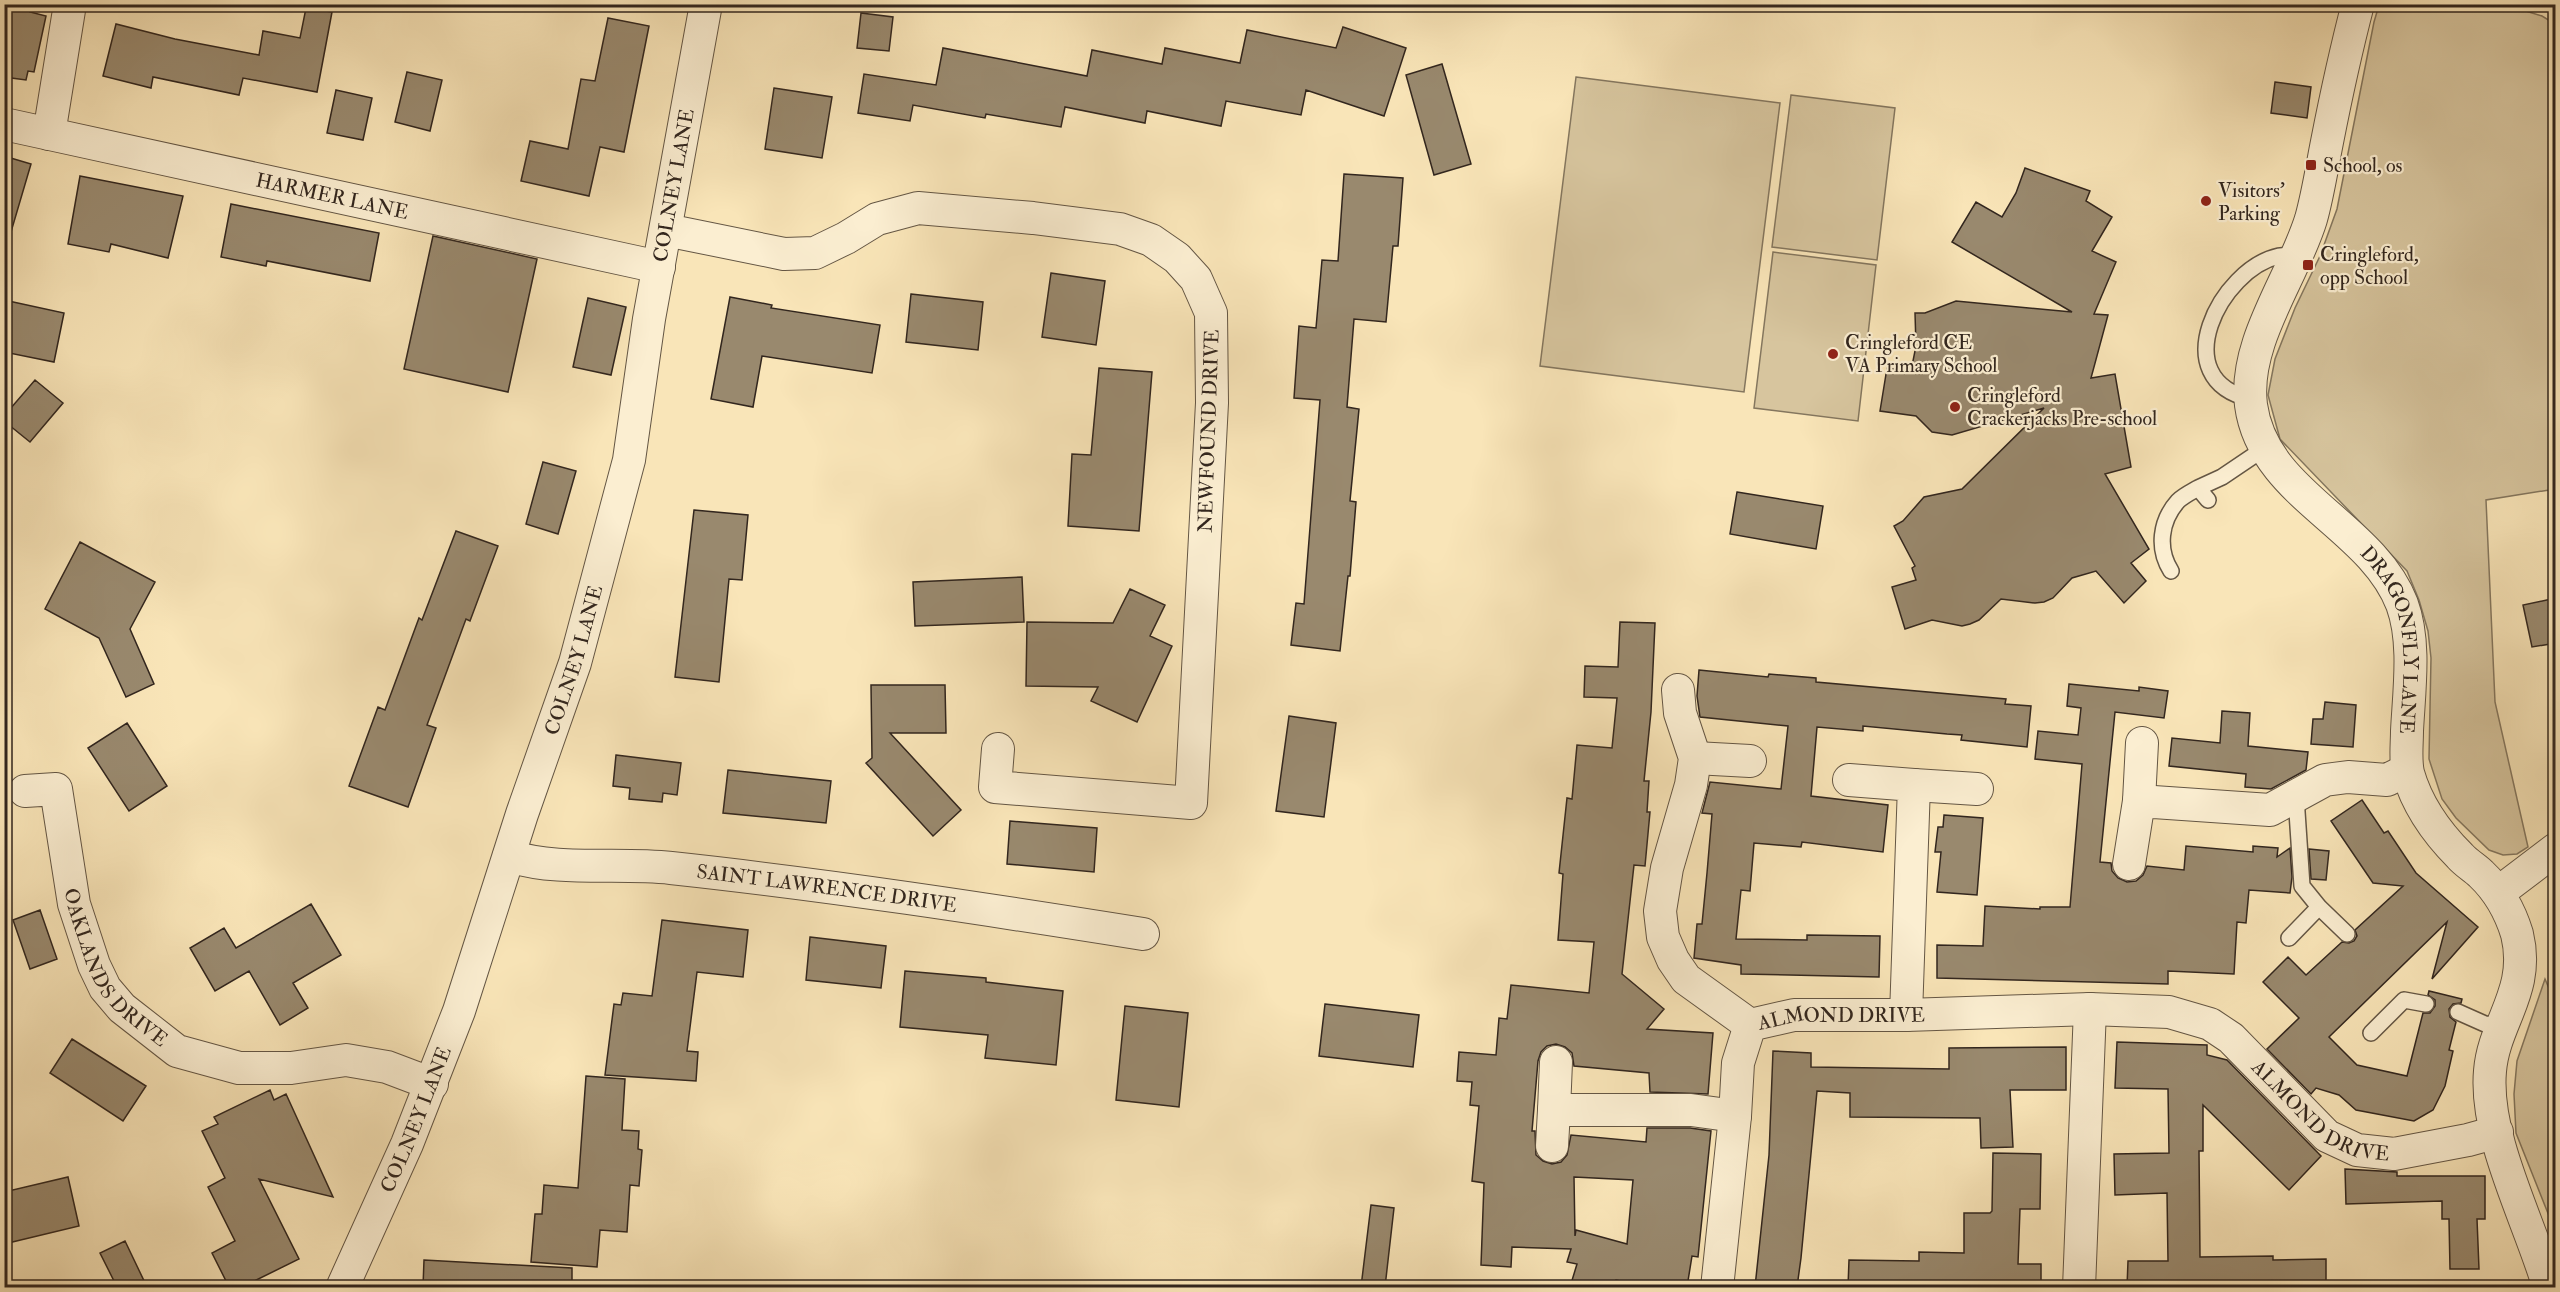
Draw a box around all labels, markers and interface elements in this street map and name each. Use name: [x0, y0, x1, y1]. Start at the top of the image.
street label: COLNEY LANE: [648, 107, 700, 264]
place label: School, os: [2323, 153, 2403, 178]
marker: School, os: [2304, 158, 2318, 172]
street label: HARMER LANE: [253, 167, 411, 225]
place label: Visitors’ Parking: [2218, 178, 2285, 226]
marker: Visitors’ Parking: [2199, 194, 2213, 208]
place label: Cringleford, opp School: [2320, 242, 2419, 291]
marker: Cringleford, opp School: [2301, 258, 2315, 272]
street label: NEWFOUND DRIVE: [1192, 329, 1225, 533]
place label: Cringleford CE VA Primary School: [1845, 330, 1998, 378]
marker: Cringleford CE VA Primary School: [1826, 347, 1840, 361]
place label: Cringleford Crackerjacks Pre-school: [1967, 383, 2157, 431]
marker: Cringleford Crackerjacks Pre-school: [1948, 400, 1962, 414]
street label: DRAGONFLY LANE: [2355, 541, 2423, 734]
street label: COLNEY LANE: [539, 583, 608, 738]
street label: SAINT LAWRENCE DRIVE: [695, 859, 959, 918]
street label: OAKLANDS DRIVE: [59, 886, 173, 1052]
street label: ALMOND DRIVE: [1754, 1001, 1925, 1036]
street label: COLNEY LANE: [375, 1043, 457, 1196]
street label: ALMOND DRIVE: [2246, 1054, 2391, 1166]

